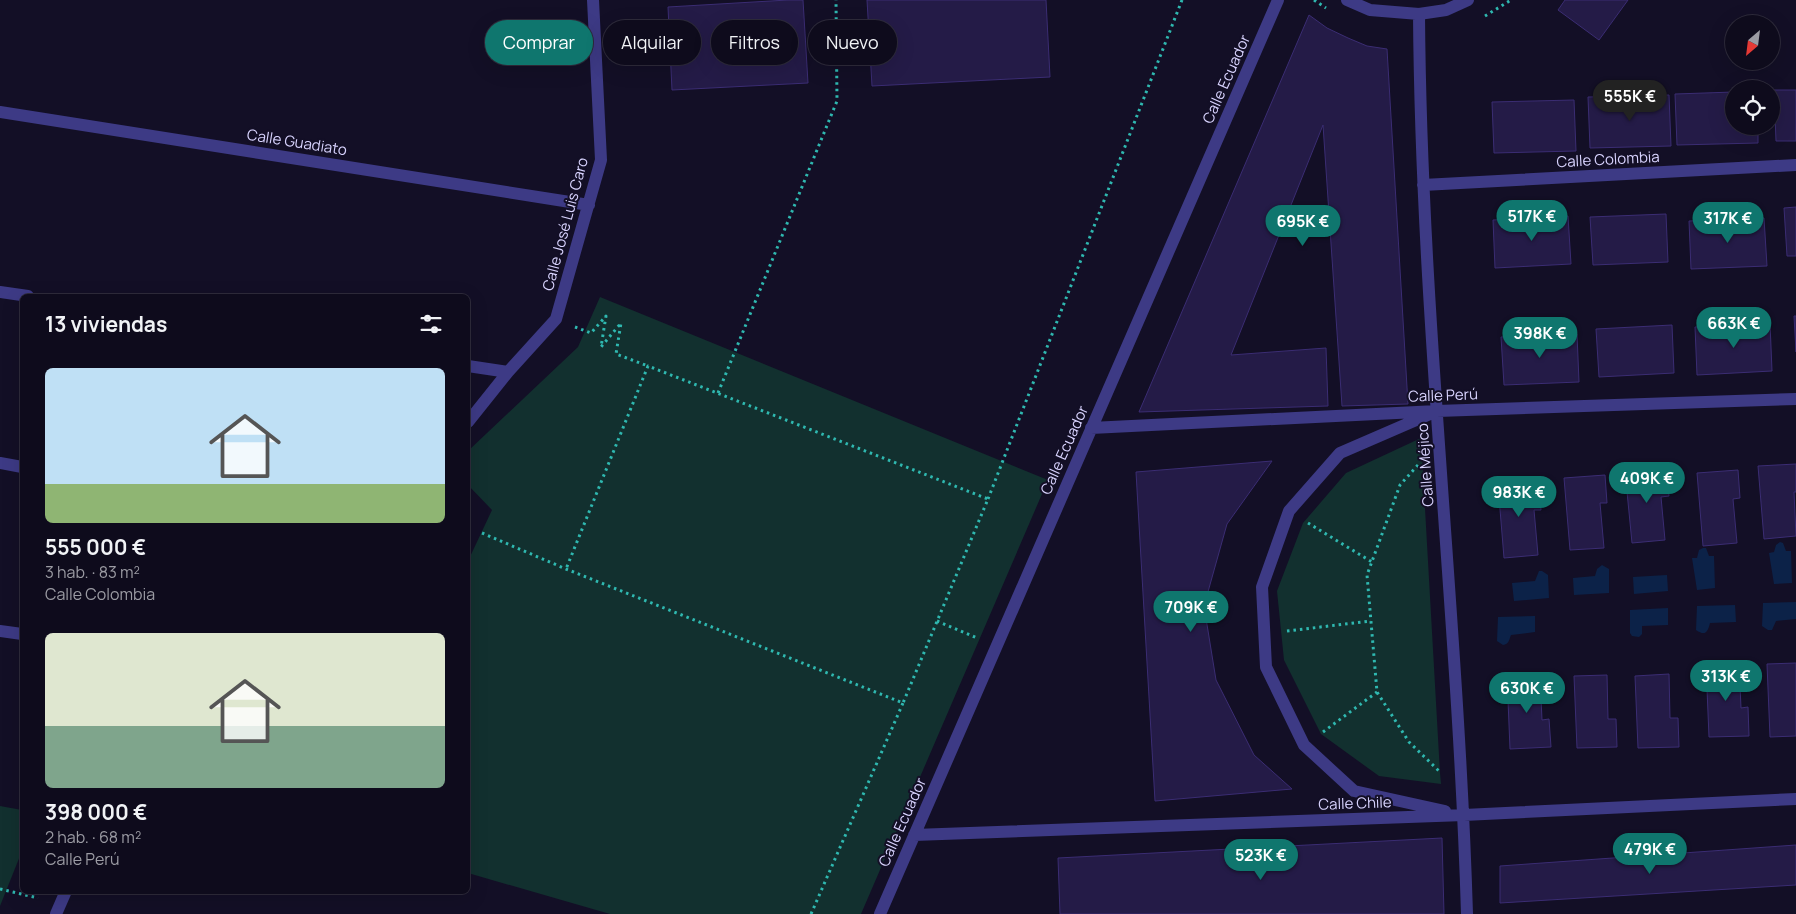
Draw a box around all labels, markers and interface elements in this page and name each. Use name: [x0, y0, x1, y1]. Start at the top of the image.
north arrow: [1725, 15, 1780, 70]
map controls: [1725, 15, 1780, 135]
chip: Comprar: [485, 20, 593, 65]
chip: Alquilar: [603, 20, 701, 65]
chip: Filtros: [711, 20, 798, 65]
chip: Nuevo: [808, 20, 897, 65]
street label: Calle Ecuador: [1197, 31, 1255, 127]
pin: 555K €: [1589, 80, 1671, 122]
button: locate: [1725, 80, 1780, 135]
text: 555K €: [1604, 85, 1656, 107]
street label: Calle Guadiato: [245, 124, 349, 160]
street label: Calle Colombia: [1556, 146, 1660, 172]
street label: Calle José Luis Caro: [537, 155, 593, 293]
pin: 517K €: [1491, 200, 1573, 242]
pin: 317K €: [1687, 202, 1769, 244]
pin: 695K €: [1262, 204, 1344, 247]
text: 517K €: [1507, 205, 1557, 227]
text: 317K €: [1704, 207, 1753, 229]
text: 695K €: [1276, 210, 1330, 232]
pin: 663K €: [1693, 306, 1775, 349]
text: 13 viviendas: [45, 310, 167, 338]
icon: filters: [417, 310, 445, 338]
text: 663K €: [1707, 312, 1761, 334]
pin: 398K €: [1499, 316, 1581, 359]
text: 398K €: [1513, 322, 1567, 344]
street label: Calle Perú: [1408, 383, 1478, 407]
icon: home: [200, 401, 290, 491]
street label: Calle Ecuador: [1035, 402, 1093, 498]
street label: Calle Méjico: [1412, 423, 1438, 507]
pin: 409K €: [1606, 462, 1688, 504]
text: 409K €: [1620, 467, 1674, 489]
pin: 983K €: [1478, 476, 1560, 518]
text: 983K €: [1492, 481, 1546, 503]
text: 555 000 €: [45, 533, 146, 561]
text: 3 hab. · 83 m²: [45, 561, 140, 583]
text: Calle Colombia: [45, 583, 155, 605]
pin: 709K €: [1150, 590, 1232, 633]
text: 709K €: [1164, 596, 1218, 618]
pin: 313K €: [1685, 660, 1767, 702]
text: 313K €: [1701, 665, 1751, 687]
icon: home: [200, 666, 290, 756]
pin: 630K €: [1486, 672, 1568, 714]
text: 630K €: [1500, 677, 1554, 699]
street label: Calle Ecuador: [873, 774, 931, 870]
street label: Calle Chile: [1318, 791, 1392, 815]
text: 398 000 €: [45, 798, 147, 826]
text: 2 hab. · 68 m²: [45, 826, 141, 848]
pin: 479K €: [1609, 832, 1691, 875]
pin: 523K €: [1220, 838, 1302, 881]
text: 479K €: [1624, 838, 1676, 860]
text: 523K €: [1235, 844, 1287, 866]
text: Calle Perú: [45, 848, 120, 870]

